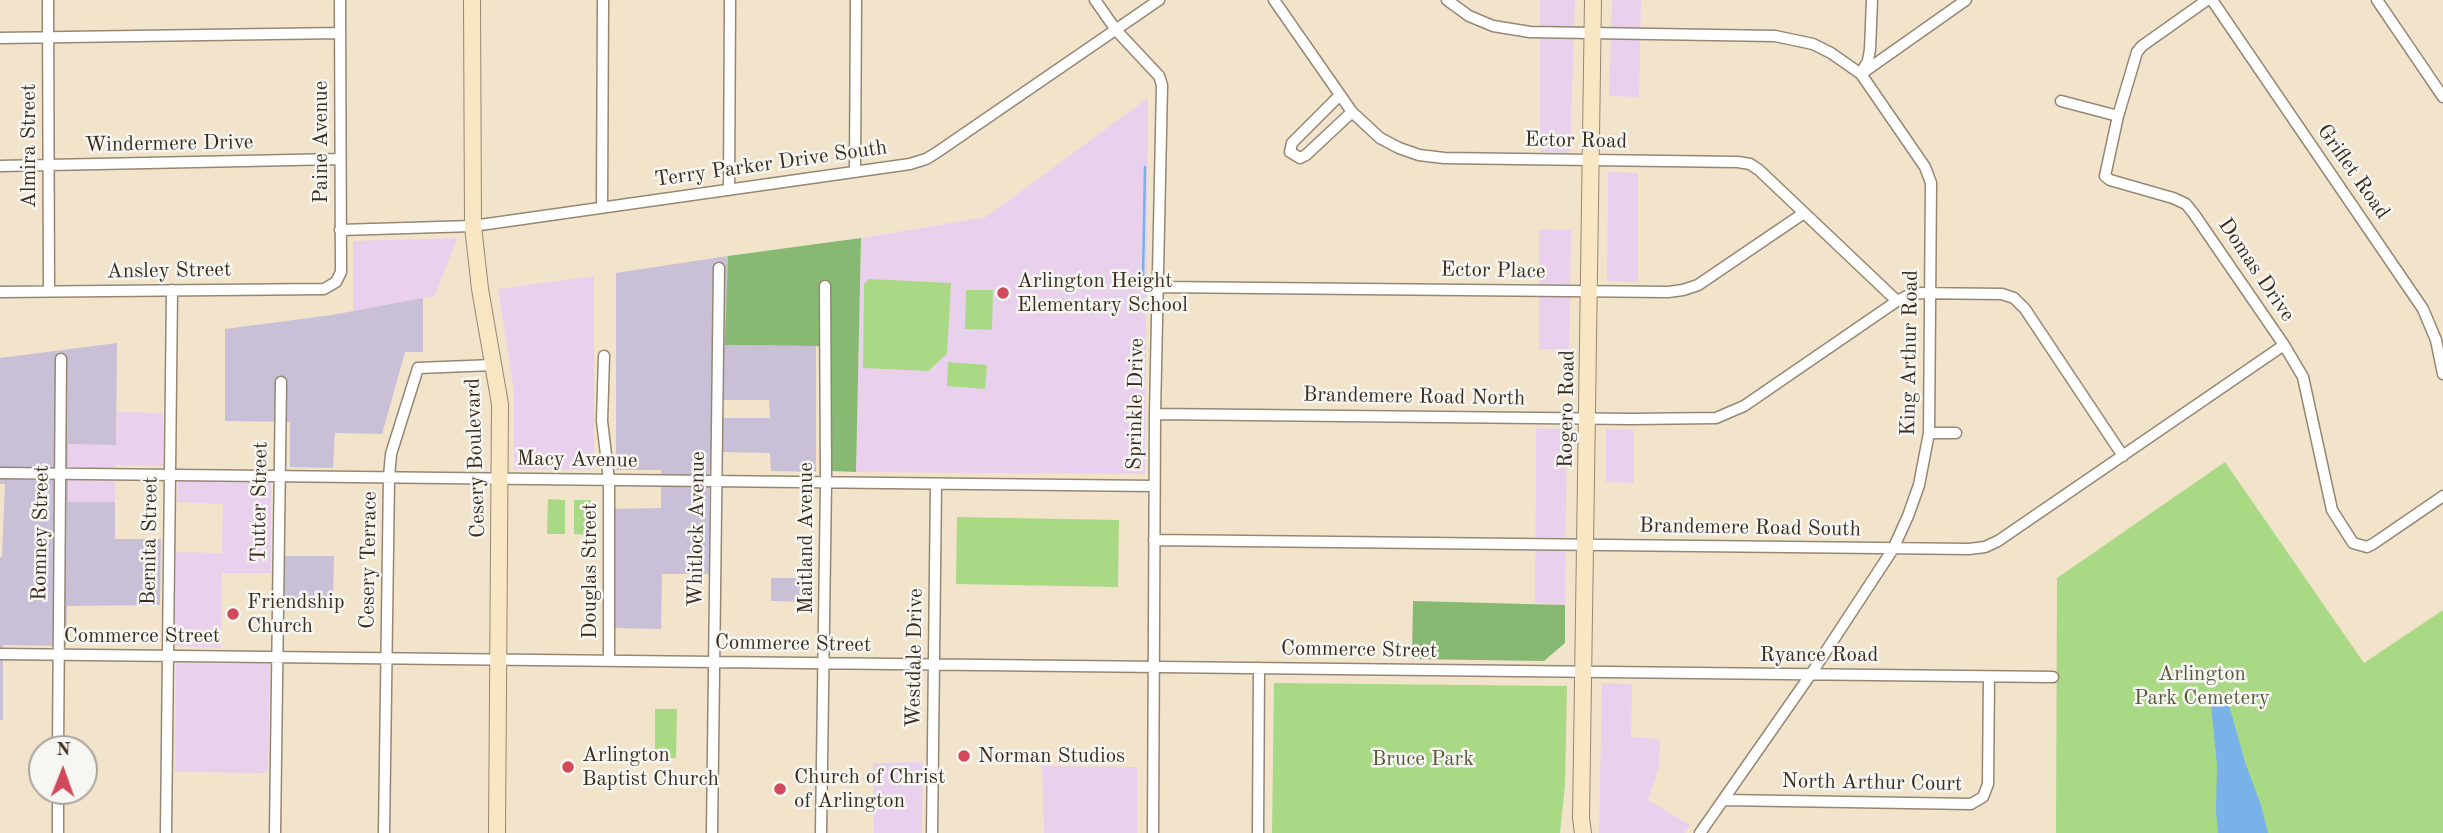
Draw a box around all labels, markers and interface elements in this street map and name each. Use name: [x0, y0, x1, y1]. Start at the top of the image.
street label: Paine Avenue: [308, 81, 334, 203]
street label: Almira Street: [16, 84, 42, 208]
street label: Griflet Road: [2311, 120, 2395, 224]
street label: Ector Road: [1524, 128, 1628, 154]
street label: Windermere Drive: [84, 130, 254, 158]
street label: Terry Parker Drive South: [653, 135, 889, 193]
street label: Domas Drive: [2212, 214, 2300, 326]
street label: Ansley Street: [107, 257, 231, 285]
street label: Ector Place: [1440, 257, 1546, 285]
place label: Arlington Height Elementary School: [1017, 268, 1188, 318]
street label: King Arthur Road: [1896, 270, 1924, 436]
marker: Arlington Height Elementary School: [995, 285, 1011, 301]
street label: Sprinkle Drive: [1122, 338, 1150, 470]
street label: Rogero Road: [1553, 350, 1581, 468]
street label: Cesery Boulevard: [461, 378, 491, 538]
street label: Brandemere Road North: [1303, 382, 1525, 412]
street label: Tutter Street: [246, 441, 274, 563]
street label: Macy Avenue: [516, 446, 638, 474]
street label: Whitlock Avenue: [683, 451, 711, 607]
street label: Maitland Avenue: [793, 462, 819, 614]
street label: Romney Street: [27, 465, 55, 601]
street label: Bernita Street: [136, 476, 164, 606]
street label: Cesery Terrace: [355, 491, 383, 629]
street label: Douglas Street: [577, 503, 603, 639]
street label: Brandemere Road South: [1639, 513, 1861, 543]
street label: Westdale Drive: [901, 588, 929, 728]
place label: Friendship Church: [247, 589, 345, 639]
marker: Friendship Church: [225, 606, 241, 622]
street label: Commerce Street: [64, 623, 220, 649]
street label: Commerce Street: [715, 630, 871, 658]
street label: Commerce Street: [1281, 636, 1437, 664]
street label: Ryance Road: [1760, 642, 1878, 668]
park label: Arlington Park Cemetery: [2134, 661, 2270, 711]
north arrow: [28, 735, 98, 805]
text: N: [56, 741, 71, 760]
place label: Arlington Baptist Church: [582, 742, 719, 792]
place label: Norman Studios: [978, 743, 1125, 769]
park label: Bruce Park: [1372, 746, 1474, 772]
marker: Norman Studios: [956, 748, 972, 764]
marker: Arlington Baptist Church: [560, 759, 576, 775]
place label: Church of Christ of Arlington: [794, 764, 945, 814]
street label: North Arthur Court: [1781, 769, 1963, 797]
marker: Church of Christ of Arlington: [772, 781, 788, 797]

